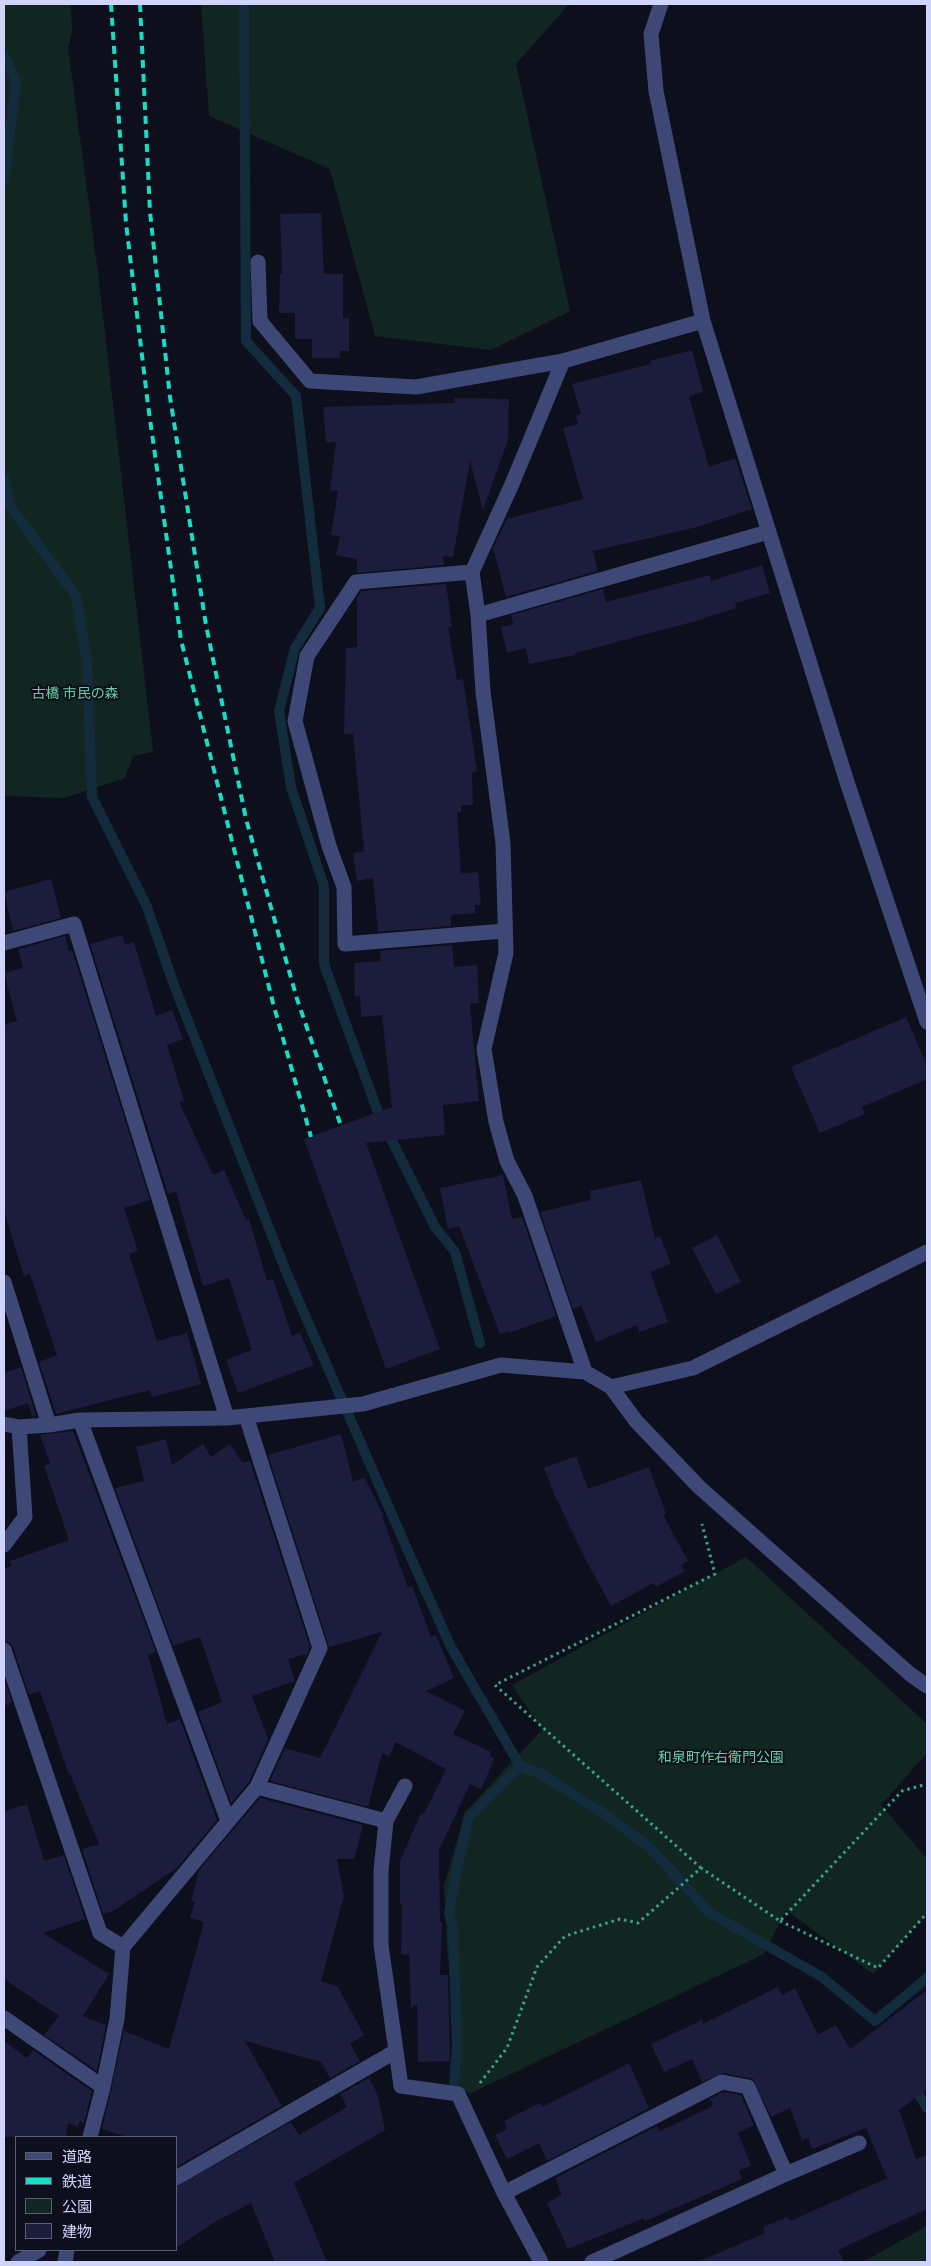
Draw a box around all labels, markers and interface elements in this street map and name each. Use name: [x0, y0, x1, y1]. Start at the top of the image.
park label: 古橋 市民の森: [31, 686, 119, 702]
park label: 和泉町作右衛門公園: [658, 1750, 784, 1766]
legend: [15, 2136, 178, 2251]
text: 道路: [62, 2146, 92, 2166]
text: 鉄道: [62, 2171, 92, 2191]
text: 公園: [62, 2196, 92, 2216]
text: 建物: [62, 2221, 92, 2241]

